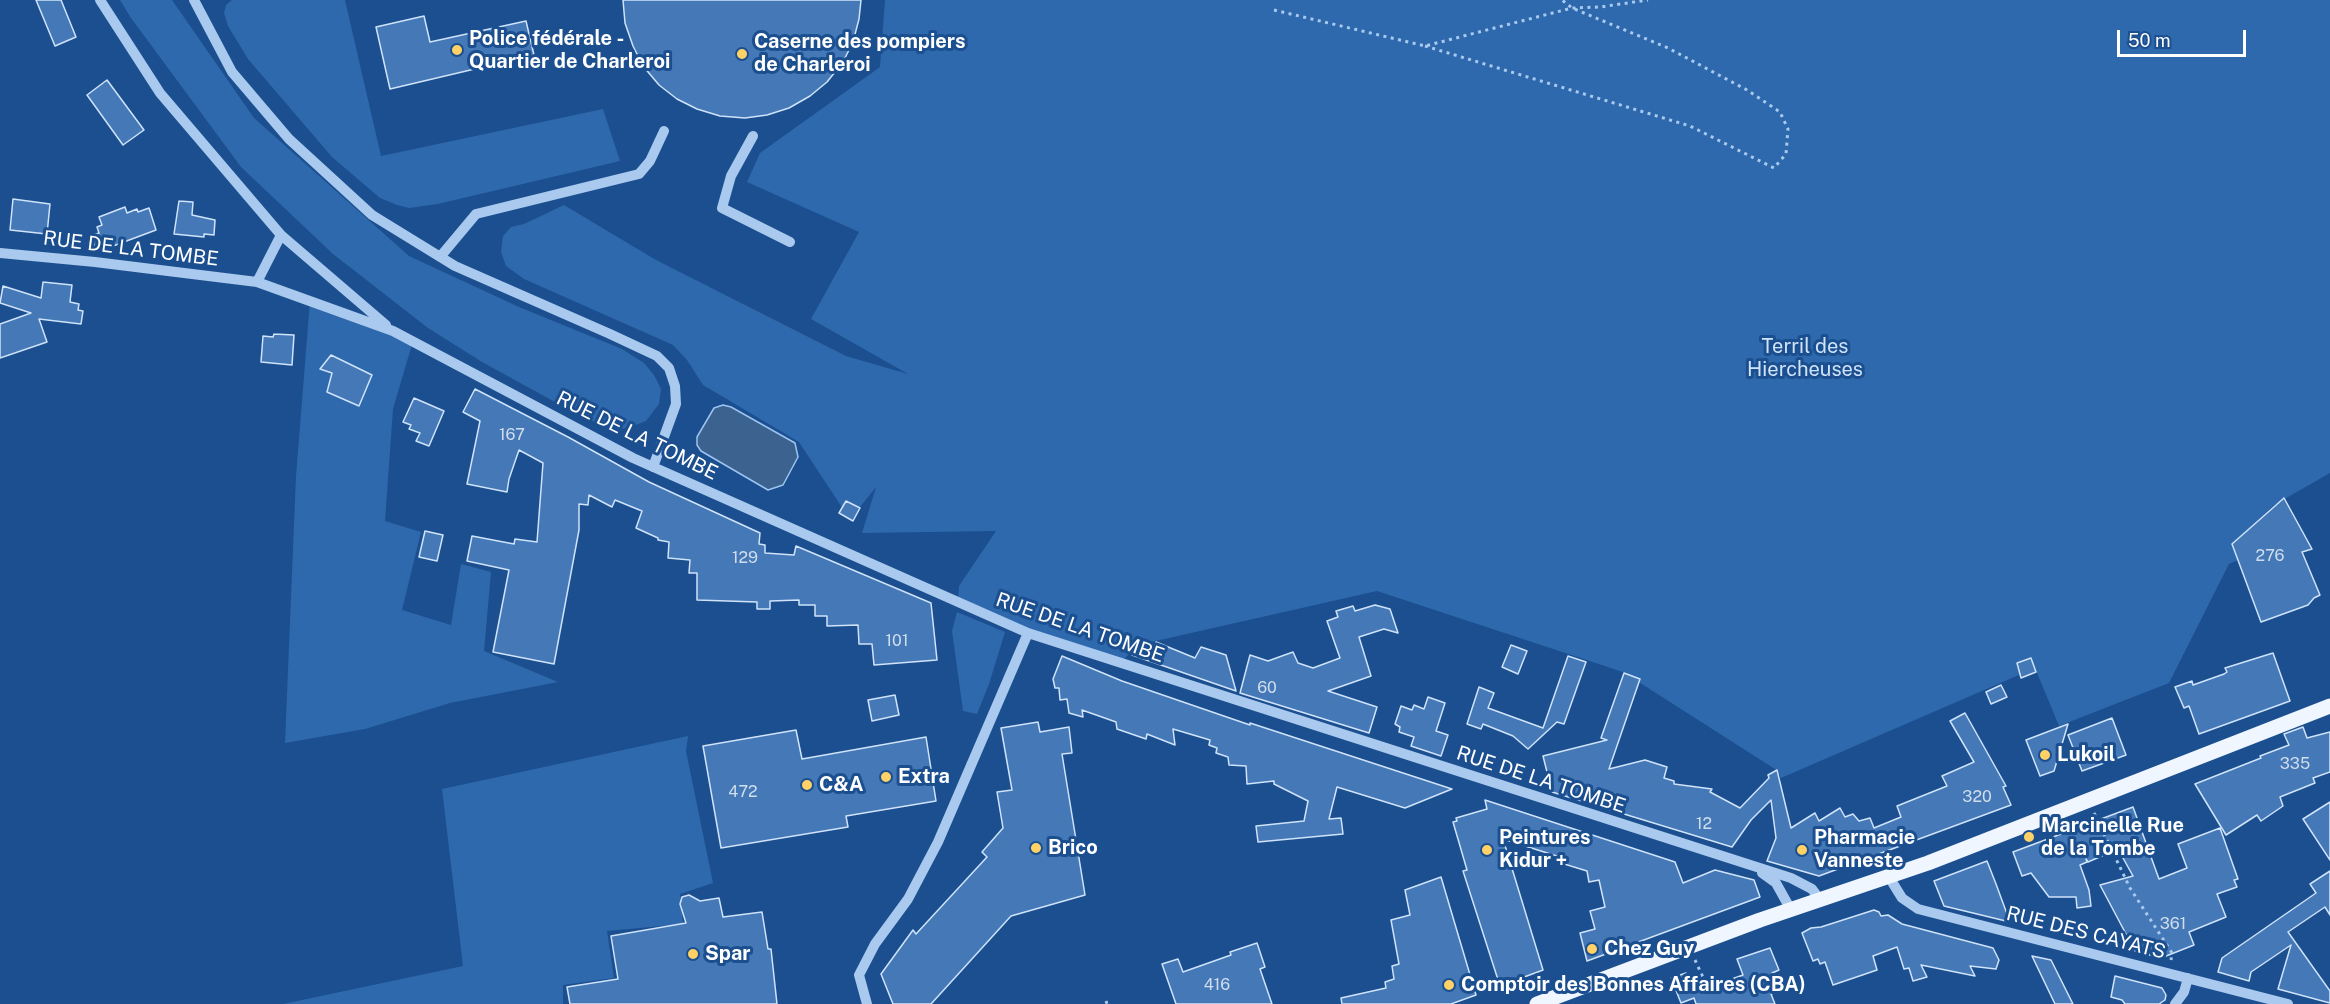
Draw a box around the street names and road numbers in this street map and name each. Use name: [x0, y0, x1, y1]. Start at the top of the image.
street label: RUE DE LA TOMBE: [42, 226, 220, 272]
street label: RUE DE LA TOMBE: [552, 387, 722, 485]
street label: RUE DE LA TOMBE: [993, 588, 1167, 668]
street label: RUE DE LA TOMBE: [1453, 741, 1629, 819]
street label: RUE DES CAYATS: [2004, 902, 2168, 964]

